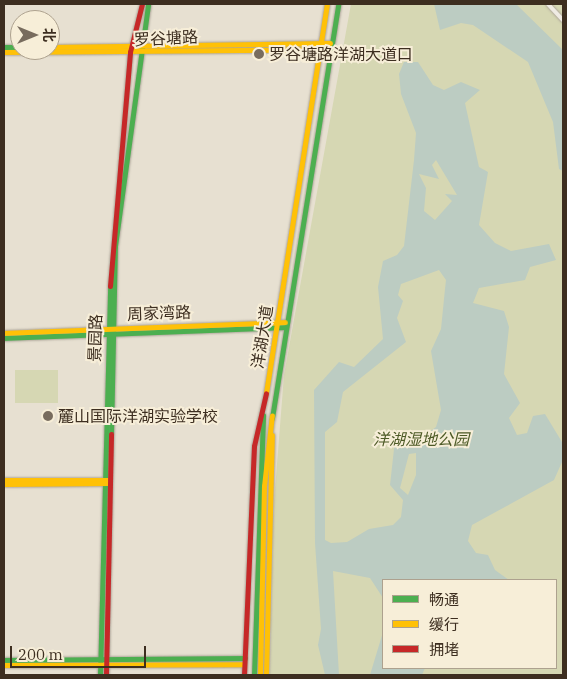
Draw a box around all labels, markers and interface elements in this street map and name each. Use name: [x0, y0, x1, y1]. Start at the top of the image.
north arrow: [10, 10, 60, 60]
street label: 罗谷塘路: [134, 27, 198, 49]
text: 北: [40, 28, 58, 42]
place label: 罗谷塘路洋湖大道口: [269, 44, 413, 64]
marker: 罗谷塘路洋湖大道口: [253, 48, 265, 60]
street label: 周家湾路: [127, 302, 191, 324]
street label: 洋湖大道: [248, 304, 276, 370]
street label: 景园路: [85, 314, 105, 362]
place label: 麓山国际洋湖实验学校: [58, 406, 218, 426]
marker: 麓山国际洋湖实验学校: [42, 410, 54, 422]
park label: 洋湖湿地公园: [373, 429, 469, 449]
legend: [382, 579, 557, 669]
text: 畅通: [429, 590, 459, 609]
text: 缓行: [429, 615, 459, 634]
scale bar: [12, 636, 149, 668]
text: 拥堵: [429, 640, 459, 659]
text: 200 m: [18, 645, 63, 664]

